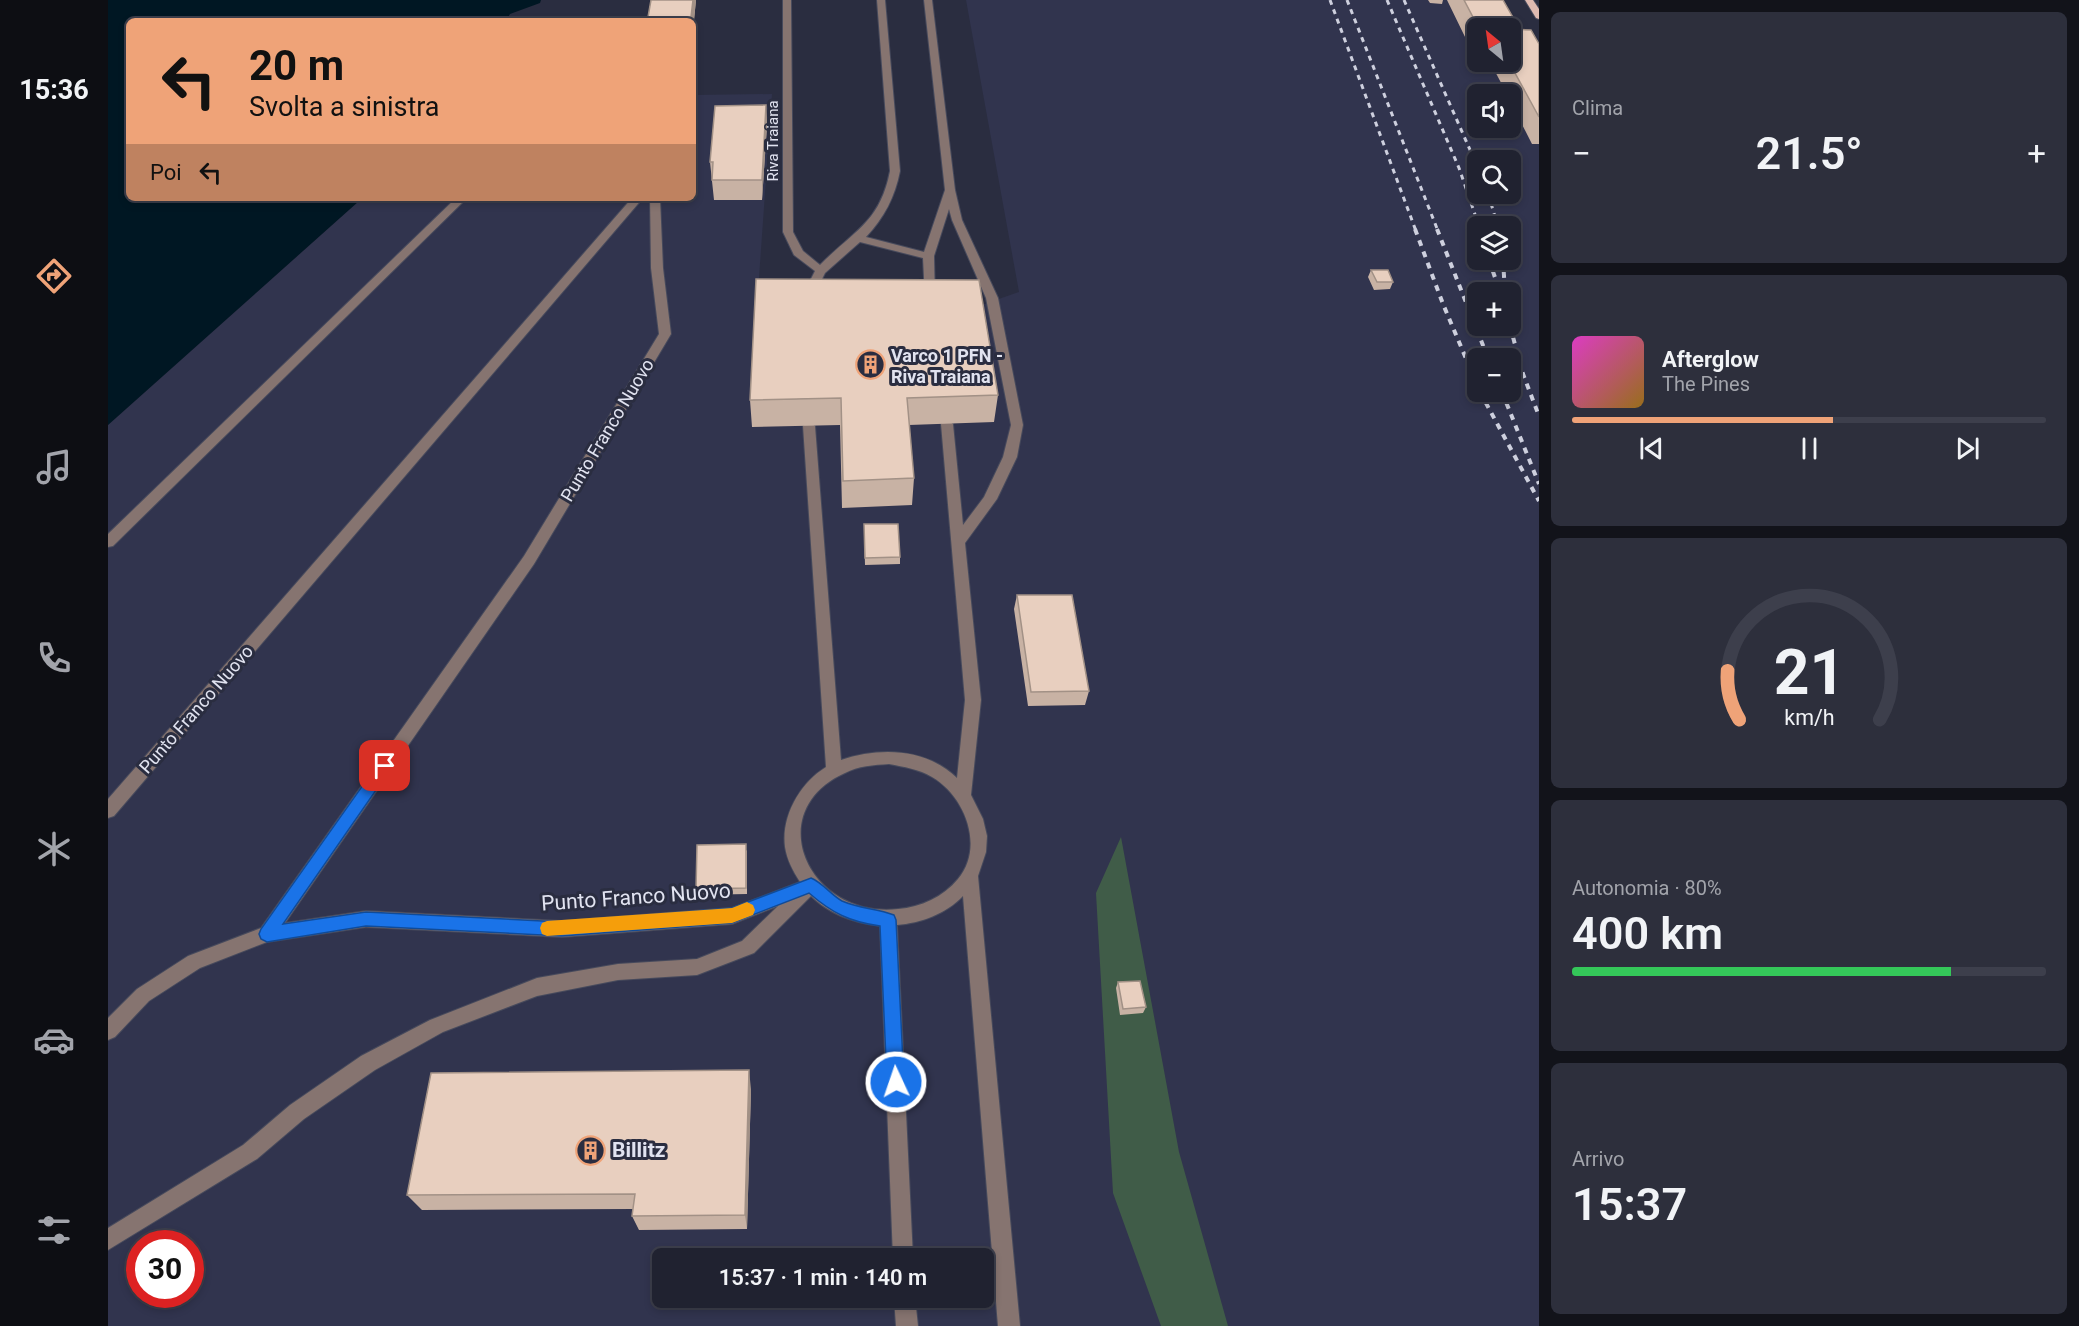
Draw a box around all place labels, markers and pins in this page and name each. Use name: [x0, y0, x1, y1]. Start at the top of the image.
place label: Varco 1 PFN - Riva Traiana: [891, 345, 1003, 387]
building icon: Varco 1 PFN - Riva Traiana: [854, 349, 886, 381]
pin: [359, 740, 410, 791]
building icon: Billitz: [575, 1134, 607, 1166]
place label: Billitz: [612, 1138, 665, 1162]

